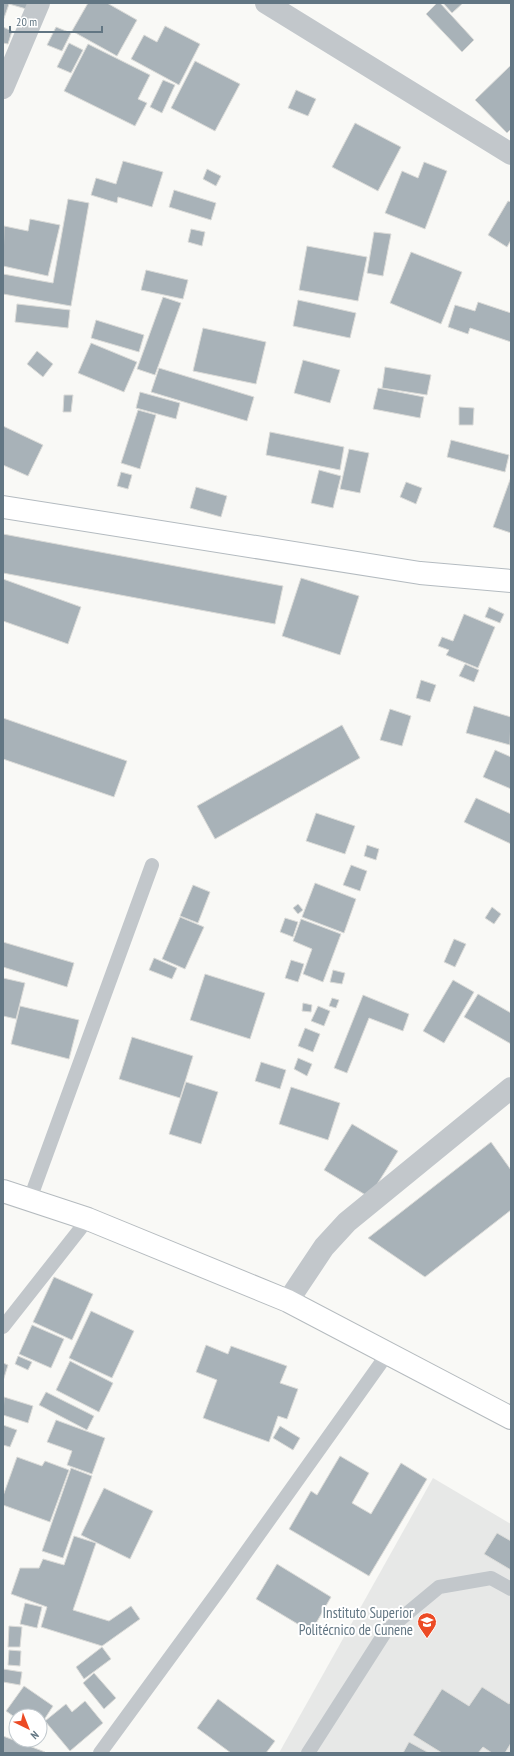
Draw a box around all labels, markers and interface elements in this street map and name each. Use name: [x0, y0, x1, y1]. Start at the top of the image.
scale bar: [10, 8, 102, 34]
text: 20 m: [16, 14, 37, 29]
place label: Instituto Superior Politécnico de Cunene: [299, 1603, 414, 1639]
school or university icon: Instituto Superior Politécnico de Cunene: [416, 1611, 438, 1639]
north arrow: [8, 1708, 48, 1748]
text: N: [28, 1728, 42, 1742]

